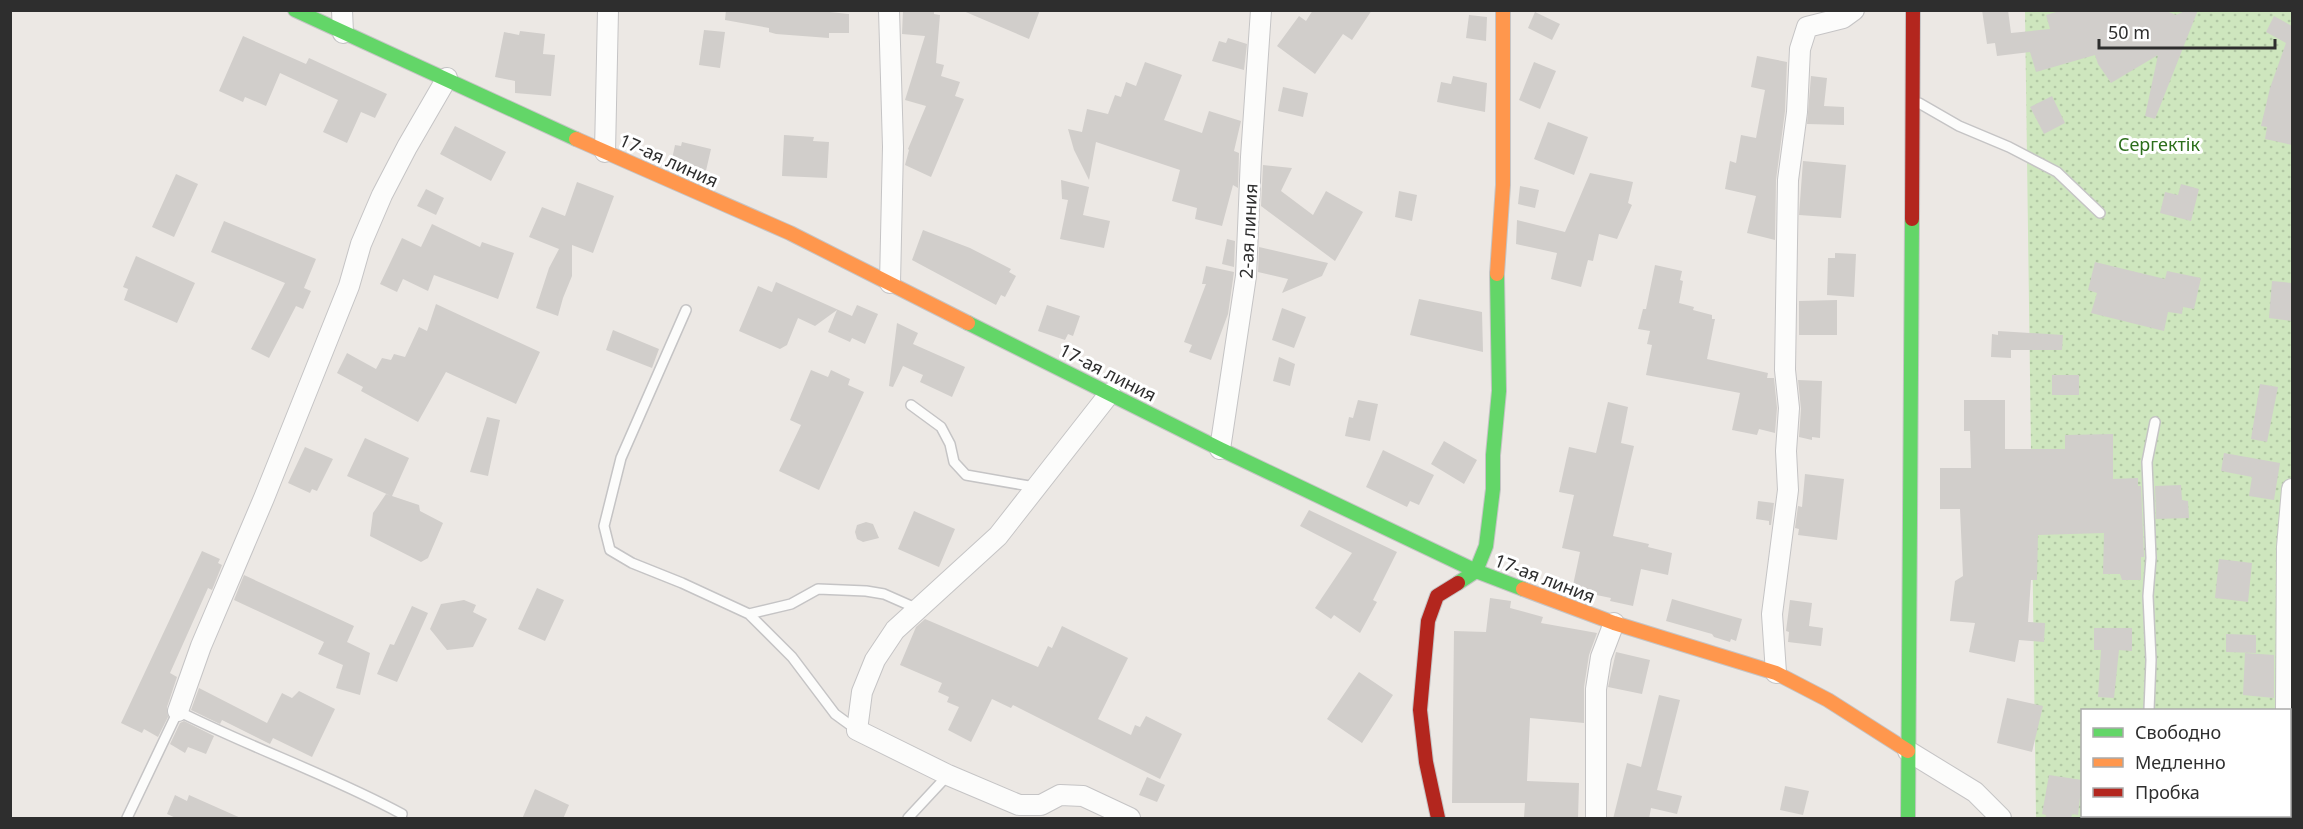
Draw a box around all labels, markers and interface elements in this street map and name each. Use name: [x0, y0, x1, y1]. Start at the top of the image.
scale bar: [2099, 12, 2274, 50]
text: 50 m: [2108, 20, 2150, 44]
street label: 17-ая линия: [616, 128, 722, 192]
park label: Сергектік: [2118, 132, 2201, 156]
street label: 2-ая линия: [1234, 183, 1262, 279]
street label: 17-ая линия: [1055, 337, 1161, 407]
street label: 17-ая линия: [1491, 548, 1599, 608]
legend: [2081, 709, 2291, 817]
text: Свободно: [2135, 720, 2221, 744]
text: Медленно: [2135, 750, 2226, 774]
text: Пробка: [2135, 780, 2200, 804]

